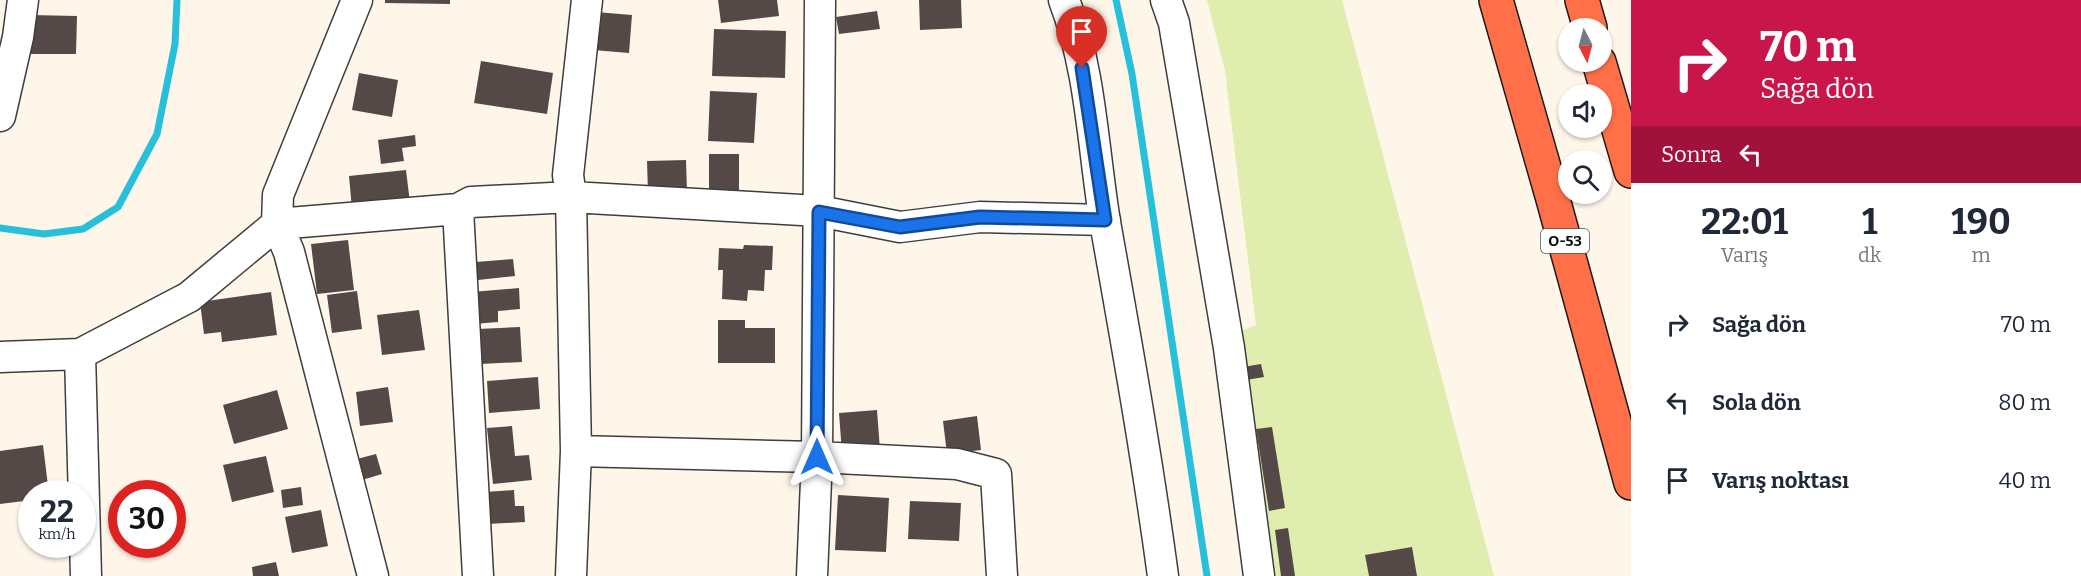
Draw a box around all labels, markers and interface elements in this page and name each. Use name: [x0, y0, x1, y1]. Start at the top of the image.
pin: [1056, 6, 1107, 68]
icon: arrive: [1065, 15, 1098, 48]
north arrow: [1558, 18, 1612, 72]
map controls: [1558, 18, 1612, 204]
text: 70 m: [1760, 22, 1856, 72]
icon: right: [1661, 24, 1739, 102]
text: Sağa dön: [1760, 73, 1874, 105]
button: sound: [1558, 84, 1612, 138]
icon: left: [1734, 138, 1767, 171]
text: Sonra: [1661, 141, 1722, 168]
button: search: [1558, 150, 1612, 204]
text: 22:01: [1701, 200, 1788, 244]
text: 1: [1862, 200, 1877, 244]
text: 190: [1951, 200, 2011, 244]
road number: O-53: [1541, 229, 1589, 253]
text: Varış: [1721, 243, 1768, 267]
text: dk: [1858, 243, 1881, 267]
text: m: [1972, 243, 1991, 267]
icon: right: [1661, 308, 1694, 341]
text: Sağa dön: [1712, 311, 1806, 338]
text: 70 m: [2001, 311, 2051, 338]
icon: left: [1661, 386, 1694, 419]
text: Sola dön: [1712, 389, 1801, 416]
text: 80 m: [1998, 389, 2051, 416]
position arrow: [785, 425, 849, 489]
icon: arrive: [1661, 464, 1694, 497]
text: Varış noktası: [1712, 467, 1849, 494]
text: 40 m: [1999, 467, 2051, 494]
speed limit sign: 30: [108, 480, 186, 558]
text: 22: [40, 494, 74, 530]
text: km/h: [38, 525, 76, 543]

